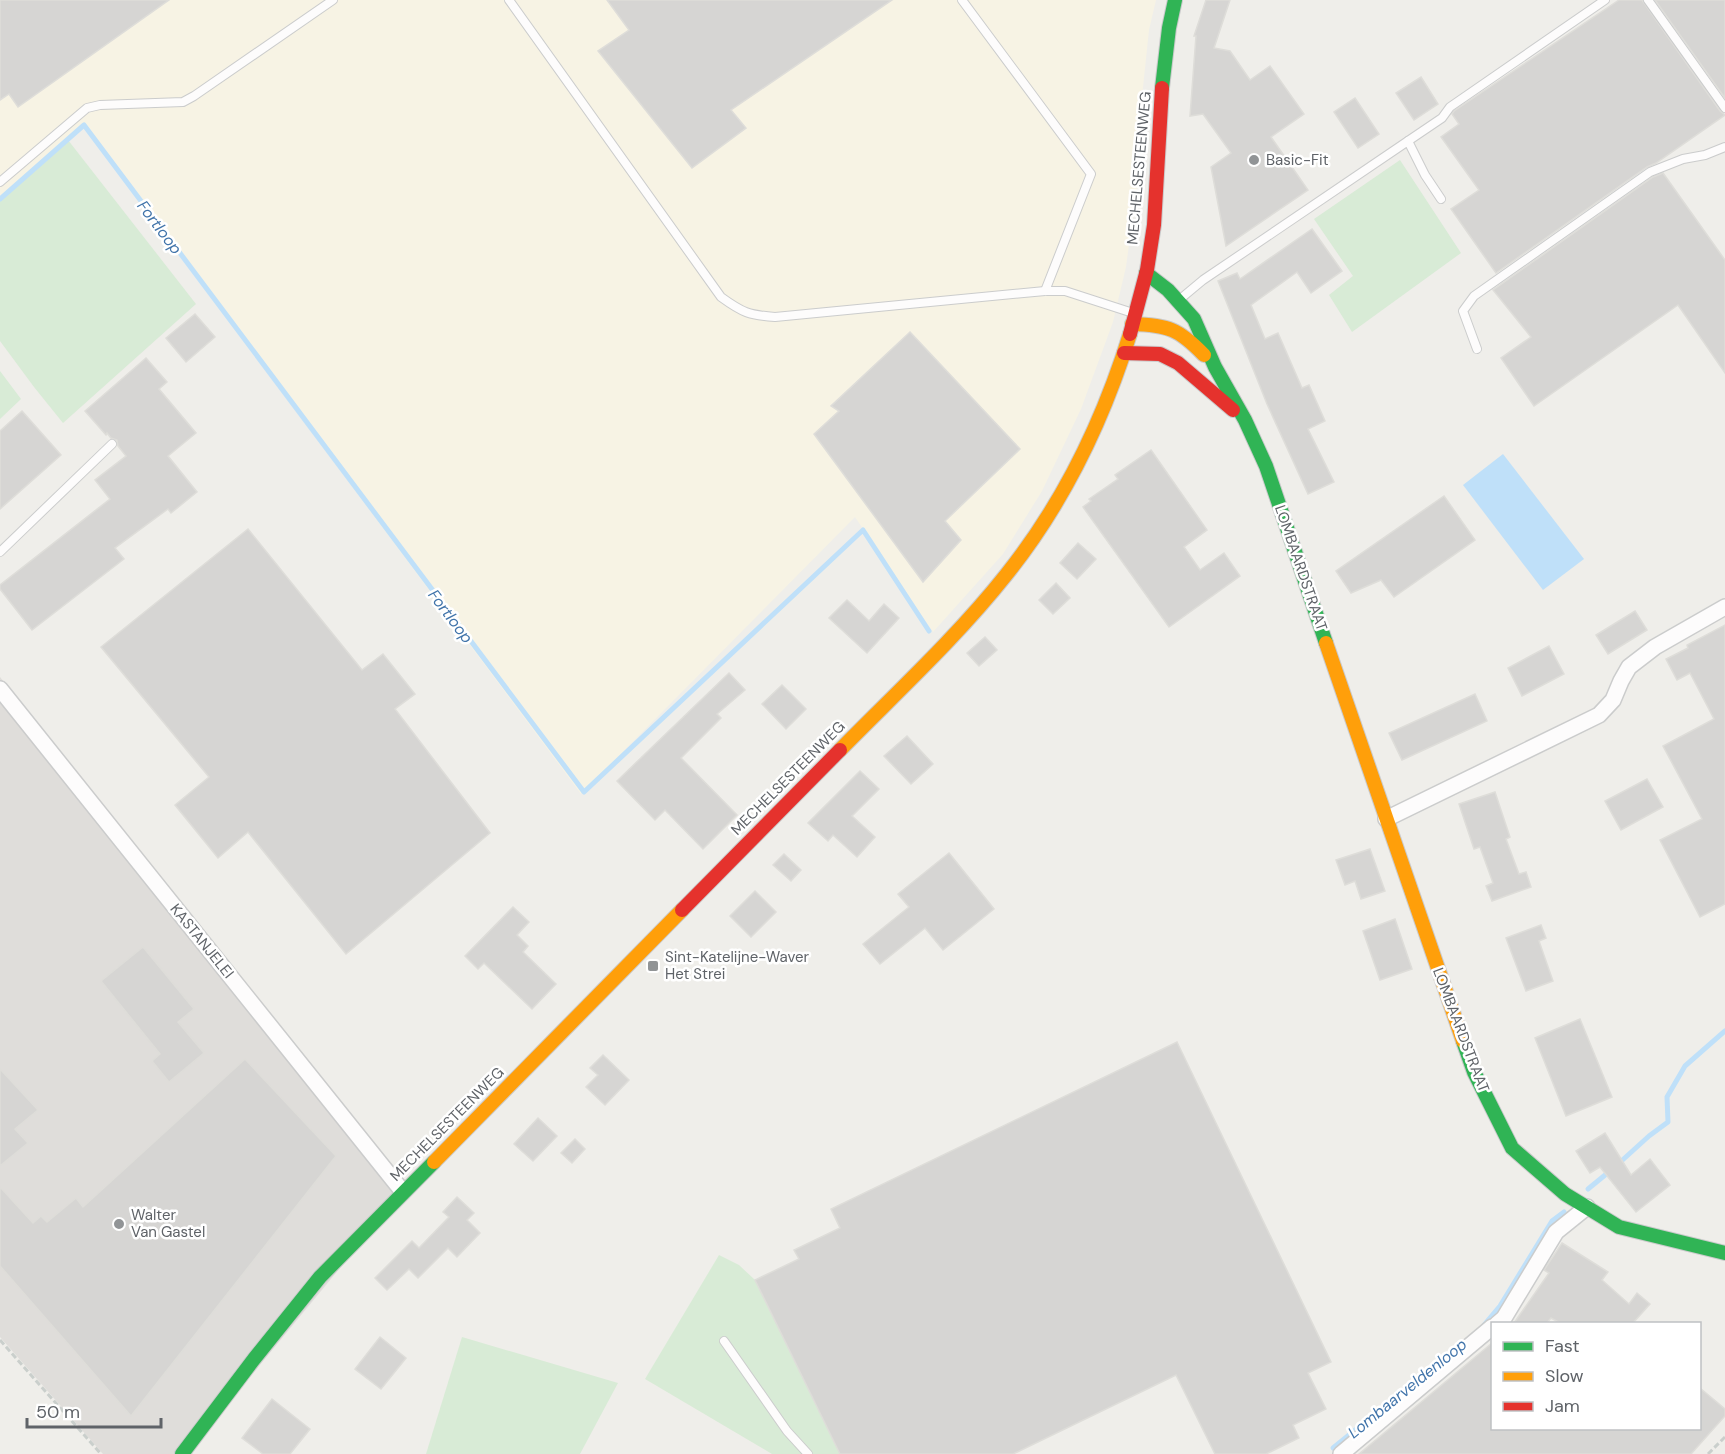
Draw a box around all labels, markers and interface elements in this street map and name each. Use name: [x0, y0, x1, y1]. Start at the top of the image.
street label: MECHELSESTEENWEG: [1122, 91, 1156, 245]
place label: Basic-Fit: [1266, 150, 1329, 170]
marker: Basic-Fit: [1247, 153, 1261, 167]
water label: Fortloop: [132, 196, 187, 259]
street label: LOMBAARDSTRAAT: [1270, 502, 1332, 634]
water label: Fortloop: [423, 585, 478, 648]
street label: MECHELSESTEENWEG: [727, 717, 849, 839]
street label: KASTANJELEI: [166, 899, 238, 983]
place label: Sint-Katelijne-Waver Het Strei: [665, 947, 809, 984]
marker: Sint-Katelijne-Waver Het Strei: [646, 959, 660, 973]
street label: LOMBAARDSTRAAT: [1428, 965, 1494, 1095]
street label: MECHELSESTEENWEG: [386, 1063, 508, 1185]
place label: Walter Van Gastel: [131, 1205, 205, 1242]
marker: Walter Van Gastel: [112, 1217, 126, 1231]
legend: [1491, 1322, 1701, 1430]
water label: Lombaarveldenloop: [1343, 1334, 1471, 1443]
text: Fast: [1545, 1334, 1580, 1358]
text: Slow: [1545, 1364, 1584, 1388]
scale bar: [27, 1391, 160, 1429]
text: Jam: [1545, 1394, 1580, 1418]
text: 50 m: [36, 1400, 80, 1424]

